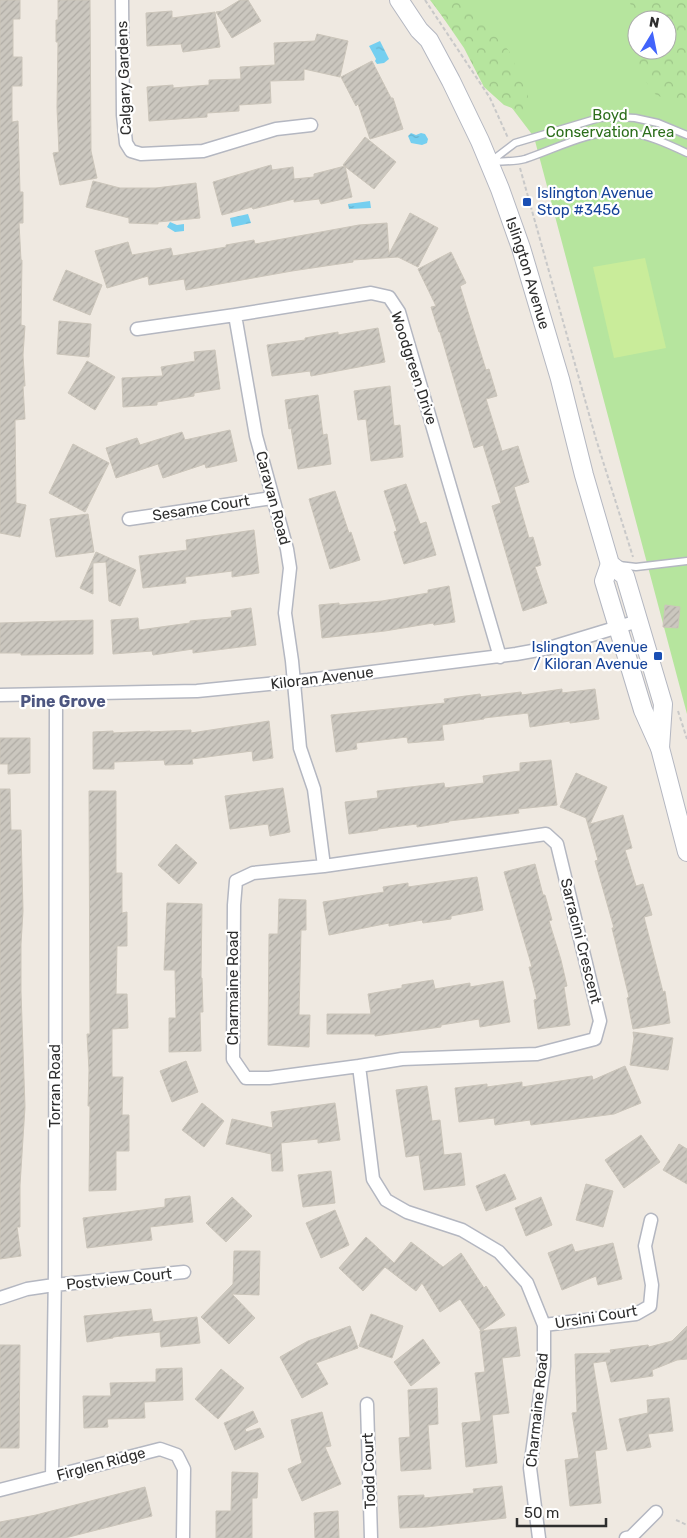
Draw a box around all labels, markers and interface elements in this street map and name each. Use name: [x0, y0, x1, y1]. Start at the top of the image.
north arrow: [627, 10, 677, 60]
text: N: [648, 13, 661, 32]
street label: Calgary Gardens: [113, 20, 135, 136]
park label: Boyd Conservation Area: [546, 106, 674, 141]
place label: Islington Avenue Stop #3456: [537, 184, 653, 219]
marker: Islington Avenue Stop #3456: [521, 196, 533, 208]
street label: Islington Avenue: [502, 215, 554, 331]
street label: Woodgreen Drive: [387, 309, 441, 427]
street label: Caravan Road: [252, 449, 294, 547]
street label: Sesame Court: [151, 491, 251, 525]
place label: Islington Avenue / Kiloran Avenue: [532, 638, 648, 673]
marker: Islington Avenue / Kiloran Avenue: [652, 650, 664, 662]
street label: Kiloran Avenue: [269, 663, 375, 693]
district label: Pine Grove: [20, 692, 106, 711]
street label: Sarracini Crescent: [557, 876, 605, 1006]
street label: Charmaine Road: [224, 930, 242, 1046]
street label: Torran Road: [46, 1044, 64, 1128]
street label: Postview Court: [65, 1264, 173, 1294]
street label: Ursini Court: [554, 1302, 639, 1332]
street label: Charmaine Road: [522, 1352, 552, 1468]
street label: Todd Court: [359, 1432, 379, 1510]
street label: Firglen Ridge: [55, 1443, 147, 1485]
scale bar: [517, 1496, 606, 1528]
text: 50 m: [524, 1504, 559, 1522]

